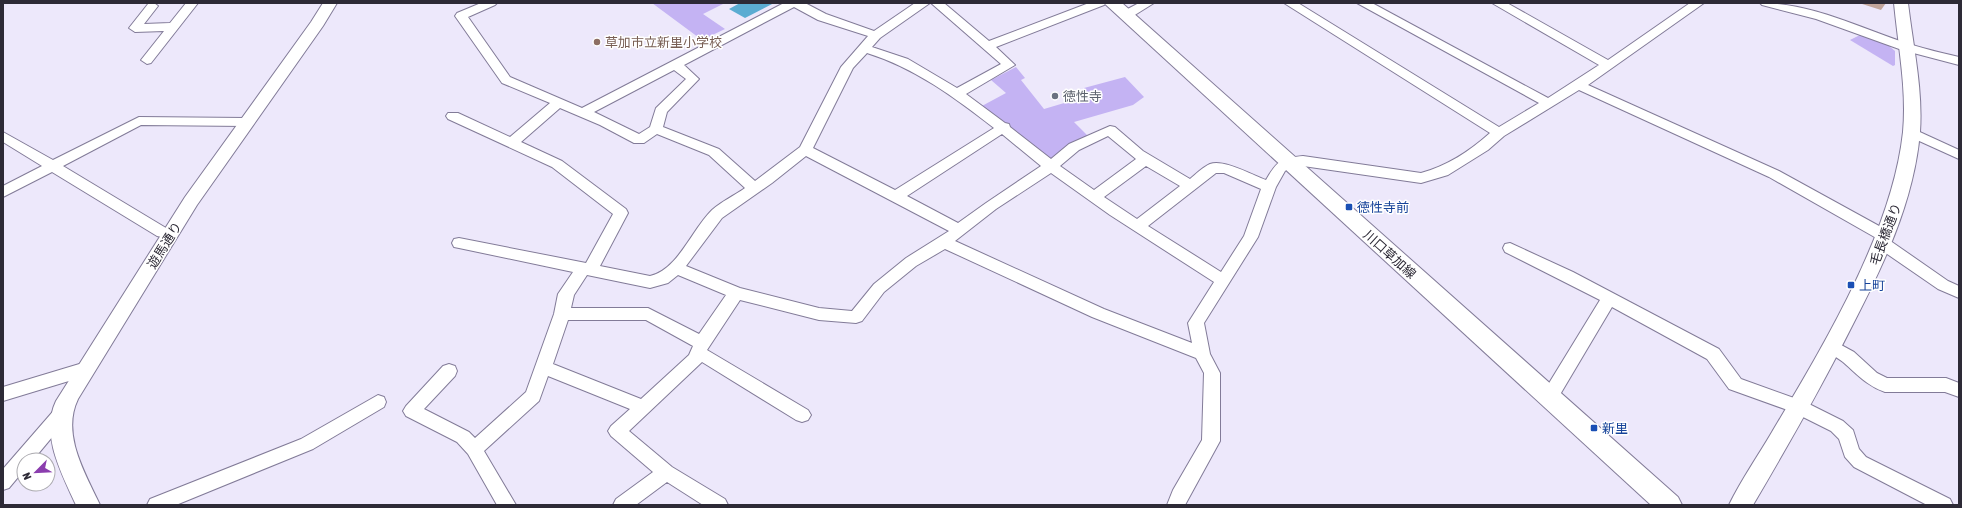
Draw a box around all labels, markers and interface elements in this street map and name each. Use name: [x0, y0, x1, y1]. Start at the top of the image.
place label: 草加市立新里小学校: [605, 35, 722, 50]
marker: 草加市立新里小学校: [592, 37, 602, 47]
place label: 徳性寺: [1063, 89, 1102, 104]
marker: 徳性寺: [1050, 91, 1060, 101]
place label: 徳性寺前: [1357, 200, 1409, 215]
street label: 毛長橋通り: [1867, 201, 1904, 267]
marker: 徳性寺前: [1344, 202, 1354, 212]
street label: 遊馬通り: [144, 219, 185, 271]
street label: 川口草加線: [1360, 227, 1419, 282]
place label: 上町: [1859, 278, 1885, 293]
marker: 上町: [1846, 280, 1856, 290]
place label: 新里: [1602, 421, 1628, 436]
marker: 新里: [1589, 423, 1599, 433]
north arrow: [16, 452, 56, 492]
text: N: [20, 471, 34, 481]

